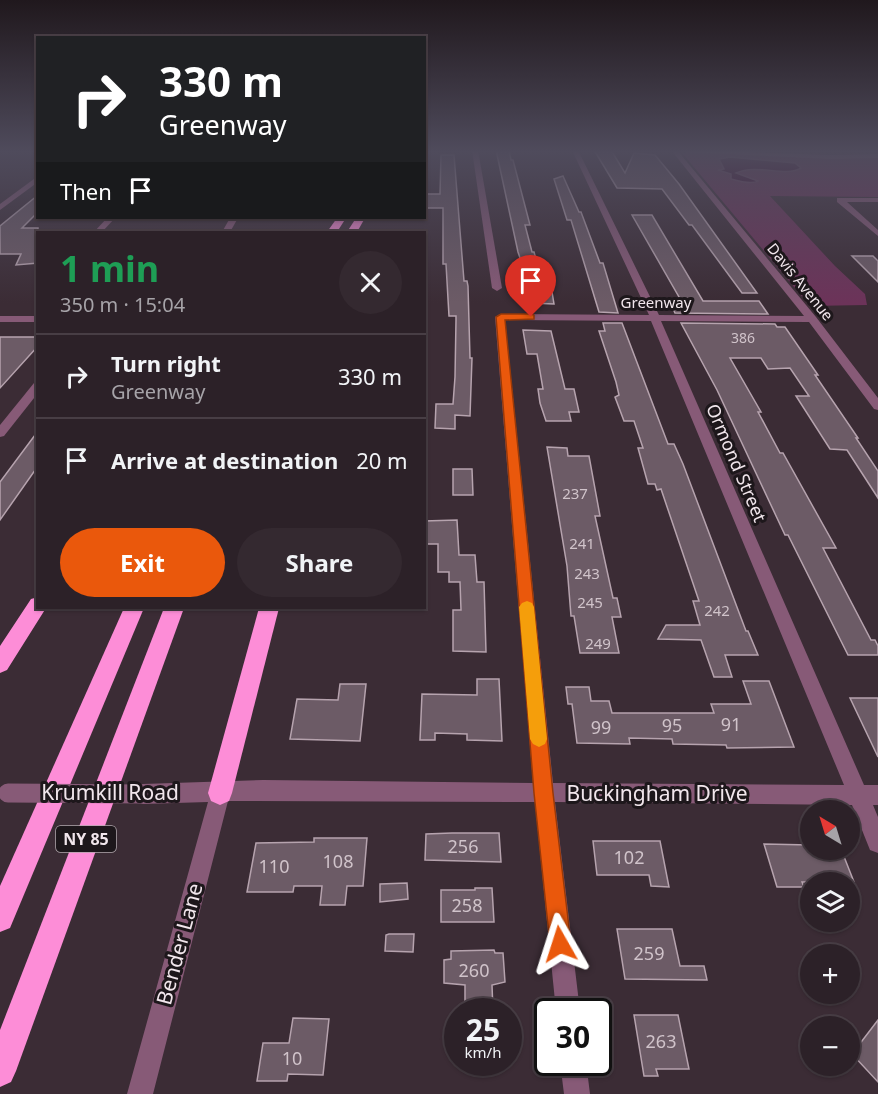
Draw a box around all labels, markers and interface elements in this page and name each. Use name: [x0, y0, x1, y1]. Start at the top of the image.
text: 330 m: [159, 52, 283, 109]
icon: right: [60, 60, 138, 138]
text: Greenway: [159, 106, 287, 143]
icon: arrive: [124, 174, 157, 207]
text: Then: [60, 176, 112, 206]
street label: Davis Avenue: [763, 238, 838, 324]
text: 1 min: [60, 244, 159, 293]
button: close: [339, 251, 402, 314]
pin: [505, 255, 556, 317]
icon: arrive: [514, 264, 547, 297]
text: 350 m · 15:04: [60, 291, 185, 318]
street label: Greenway: [621, 292, 692, 312]
house number: 386: [731, 328, 755, 347]
text: Turn right: [111, 348, 221, 378]
icon: right: [60, 360, 93, 393]
text: 330 m: [338, 361, 402, 391]
text: Greenway: [111, 378, 205, 405]
street label: Ormond Street: [701, 400, 773, 526]
icon: arrive: [60, 444, 93, 477]
text: Arrive at destination: [111, 445, 338, 475]
text: 20 m: [356, 445, 408, 475]
house number: 237: [562, 483, 588, 503]
button: Exit: [60, 528, 225, 597]
button: Share: [237, 528, 402, 597]
house number: 241: [569, 533, 595, 553]
house number: 243: [574, 563, 600, 583]
house number: 245: [577, 592, 603, 612]
house number: 242: [704, 600, 730, 620]
house number: 249: [585, 633, 611, 653]
house number: 91: [721, 712, 741, 736]
house number: 95: [662, 713, 682, 737]
house number: 99: [591, 715, 611, 739]
street label: Krumkill Road: [41, 778, 179, 806]
street label: Buckingham Drive: [566, 779, 748, 807]
north arrow: [800, 800, 860, 860]
map controls: [800, 800, 860, 1076]
road number: NY 85: [56, 826, 116, 852]
house number: 256: [448, 834, 478, 858]
house number: 102: [614, 845, 644, 869]
house number: 108: [323, 849, 353, 873]
house number: 110: [259, 854, 289, 878]
button: layers: [800, 872, 860, 932]
street label: Bender Lane: [149, 880, 209, 1008]
house number: 258: [452, 893, 482, 917]
position arrow: [528, 912, 592, 976]
house number: 259: [634, 941, 664, 965]
button: +: [800, 944, 860, 1004]
house number: 260: [459, 958, 489, 982]
speed limit sign: 30: [534, 998, 612, 1076]
text: 25: [466, 1009, 500, 1050]
button: −: [800, 1016, 860, 1076]
house number: 263: [646, 1029, 676, 1053]
text: km/h: [465, 1042, 501, 1062]
house number: 10: [282, 1046, 302, 1070]

